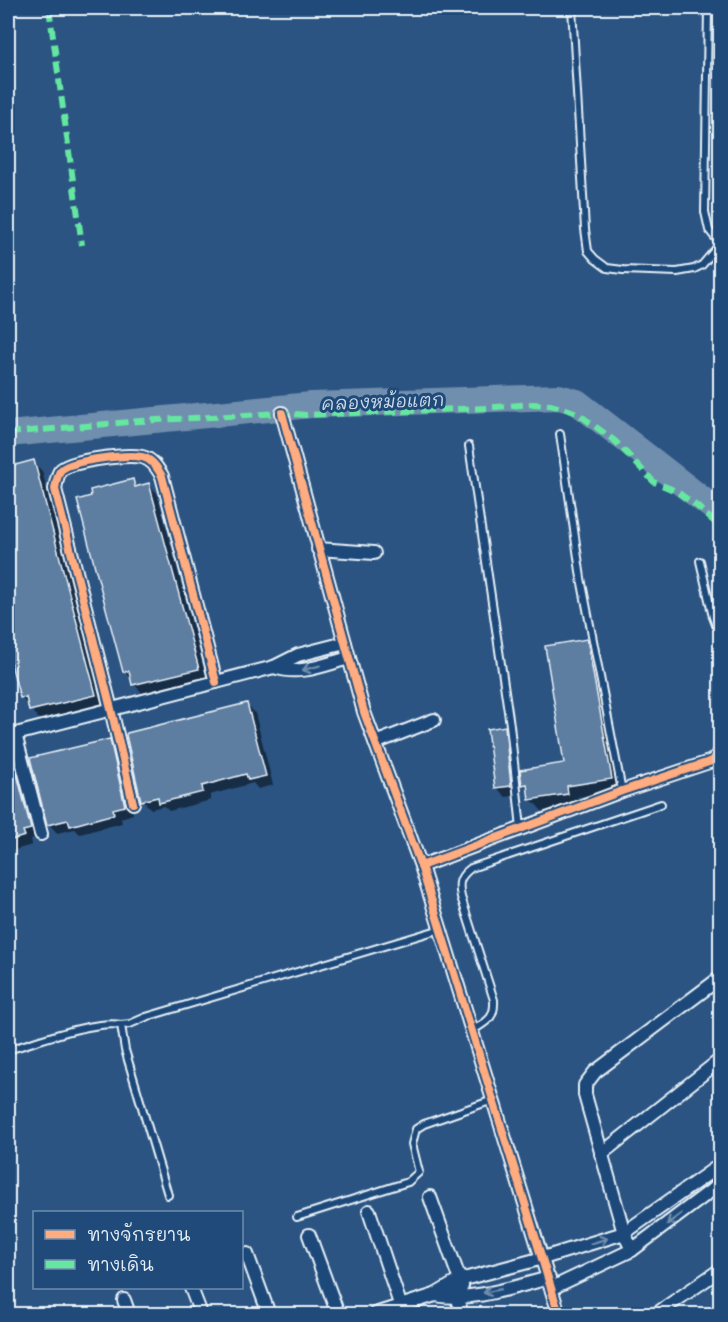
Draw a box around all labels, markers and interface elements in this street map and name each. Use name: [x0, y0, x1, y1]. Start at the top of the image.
water label: คลองหม้อแตก: [321, 387, 445, 415]
one-way arrow: [302, 663, 321, 674]
legend: [33, 1211, 243, 1289]
one-way arrow: [666, 1212, 682, 1225]
text: ทางจักรยาน: [87, 1222, 190, 1246]
one-way arrow: [589, 1234, 608, 1245]
text: ทางเดิน: [87, 1252, 154, 1276]
one-way arrow: [483, 1286, 502, 1298]

